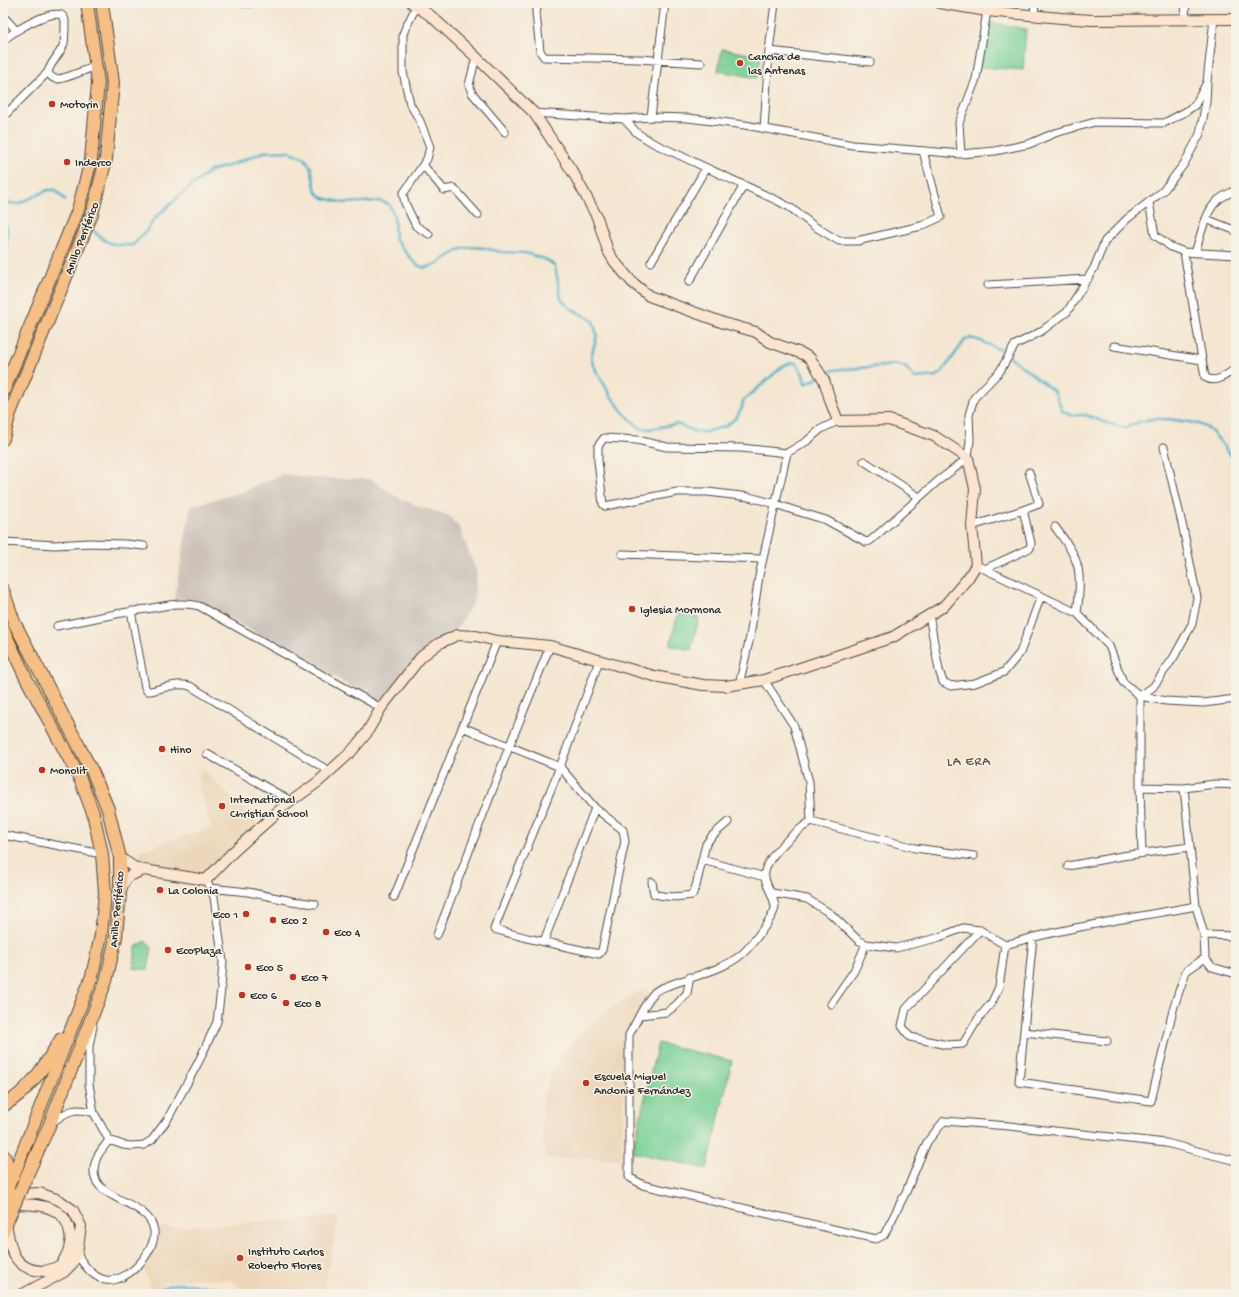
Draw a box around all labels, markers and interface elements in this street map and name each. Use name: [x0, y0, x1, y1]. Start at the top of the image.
place label: Cancha de las Antenas: [748, 51, 806, 79]
marker: Cancha de las Antenas: [735, 58, 745, 68]
marker: Motorin: [47, 99, 57, 109]
place label: Motorin: [60, 99, 99, 113]
marker: Inderco: [62, 157, 72, 167]
place label: Inderco: [75, 157, 111, 171]
street label: Anillo Periférico: [63, 201, 103, 277]
marker: Iglesia Mormona: [627, 604, 637, 614]
place label: Iglesia Mormona: [640, 604, 721, 618]
marker: Hino: [157, 744, 167, 754]
place label: Hino: [170, 744, 191, 758]
district label: LA ERA: [947, 755, 991, 770]
marker: Monolit: [37, 765, 47, 775]
place label: Monolit: [50, 765, 88, 779]
place label: International Christian School: [230, 794, 308, 822]
marker: International Christian School: [217, 801, 227, 811]
street label: Anillo Periférico: [108, 870, 128, 948]
marker: La Colonia: [155, 885, 165, 895]
place label: La Colonia: [168, 885, 219, 899]
place label: Eco 1: [213, 909, 238, 923]
marker: Eco 1: [241, 909, 251, 919]
marker: Eco 2: [268, 915, 278, 925]
place label: Eco 2: [281, 915, 308, 929]
marker: Eco 4: [321, 927, 331, 937]
place label: Eco 4: [334, 927, 361, 941]
marker: EcoPlaza: [163, 945, 173, 955]
place label: EcoPlaza: [176, 945, 222, 959]
marker: Eco 5: [243, 962, 253, 972]
place label: Eco 5: [256, 962, 283, 976]
marker: Eco 7: [288, 972, 298, 982]
place label: Eco 7: [301, 972, 329, 986]
marker: Eco 6: [237, 990, 247, 1000]
place label: Eco 6: [250, 990, 278, 1004]
marker: Eco 8: [281, 998, 291, 1008]
place label: Eco 8: [294, 998, 322, 1012]
place label: Escuela Miguel Andonie Fernández: [594, 1071, 691, 1099]
marker: Escuela Miguel Andonie Fernández: [581, 1078, 591, 1088]
place label: Instituto Carlos Roberto Flores: [248, 1246, 324, 1274]
marker: Instituto Carlos Roberto Flores: [235, 1253, 245, 1263]

